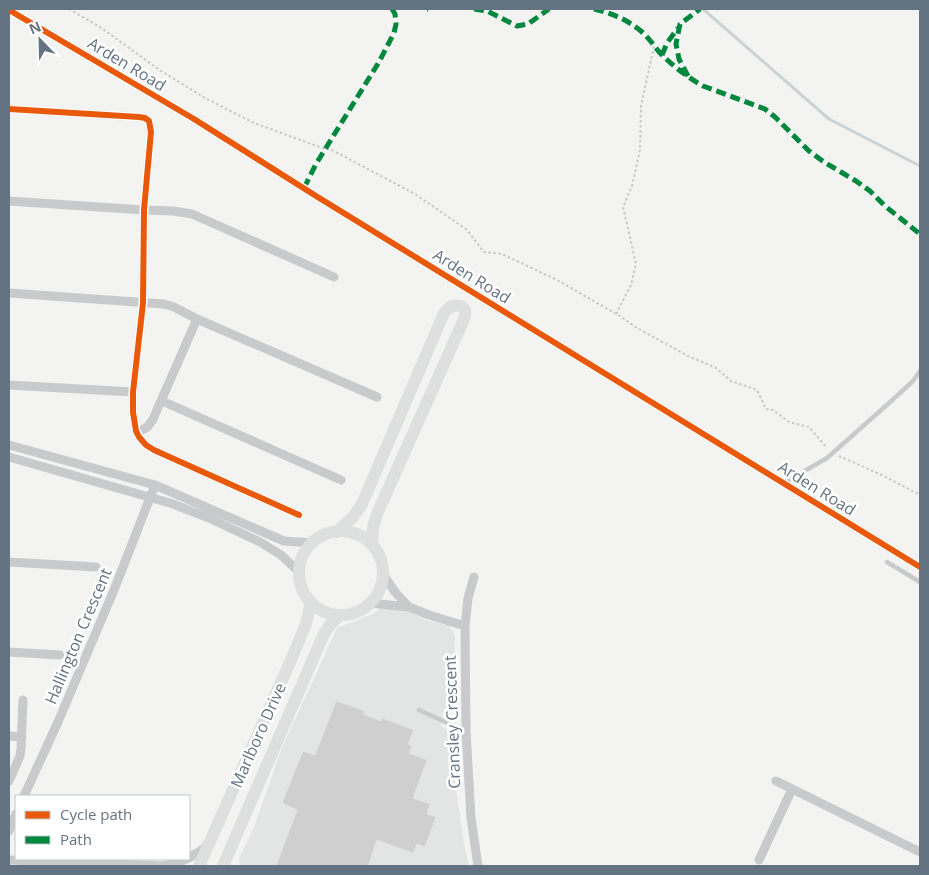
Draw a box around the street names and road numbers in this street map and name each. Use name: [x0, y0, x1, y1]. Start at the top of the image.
street label: Arden Road: [84, 32, 170, 96]
street label: Arden Road: [429, 243, 515, 309]
street label: Arden Road: [774, 455, 860, 521]
street label: Hallington Crescent: [39, 564, 117, 707]
street label: Cransley Crescent: [439, 655, 465, 789]
street label: Marlboro Drive: [225, 679, 291, 791]

